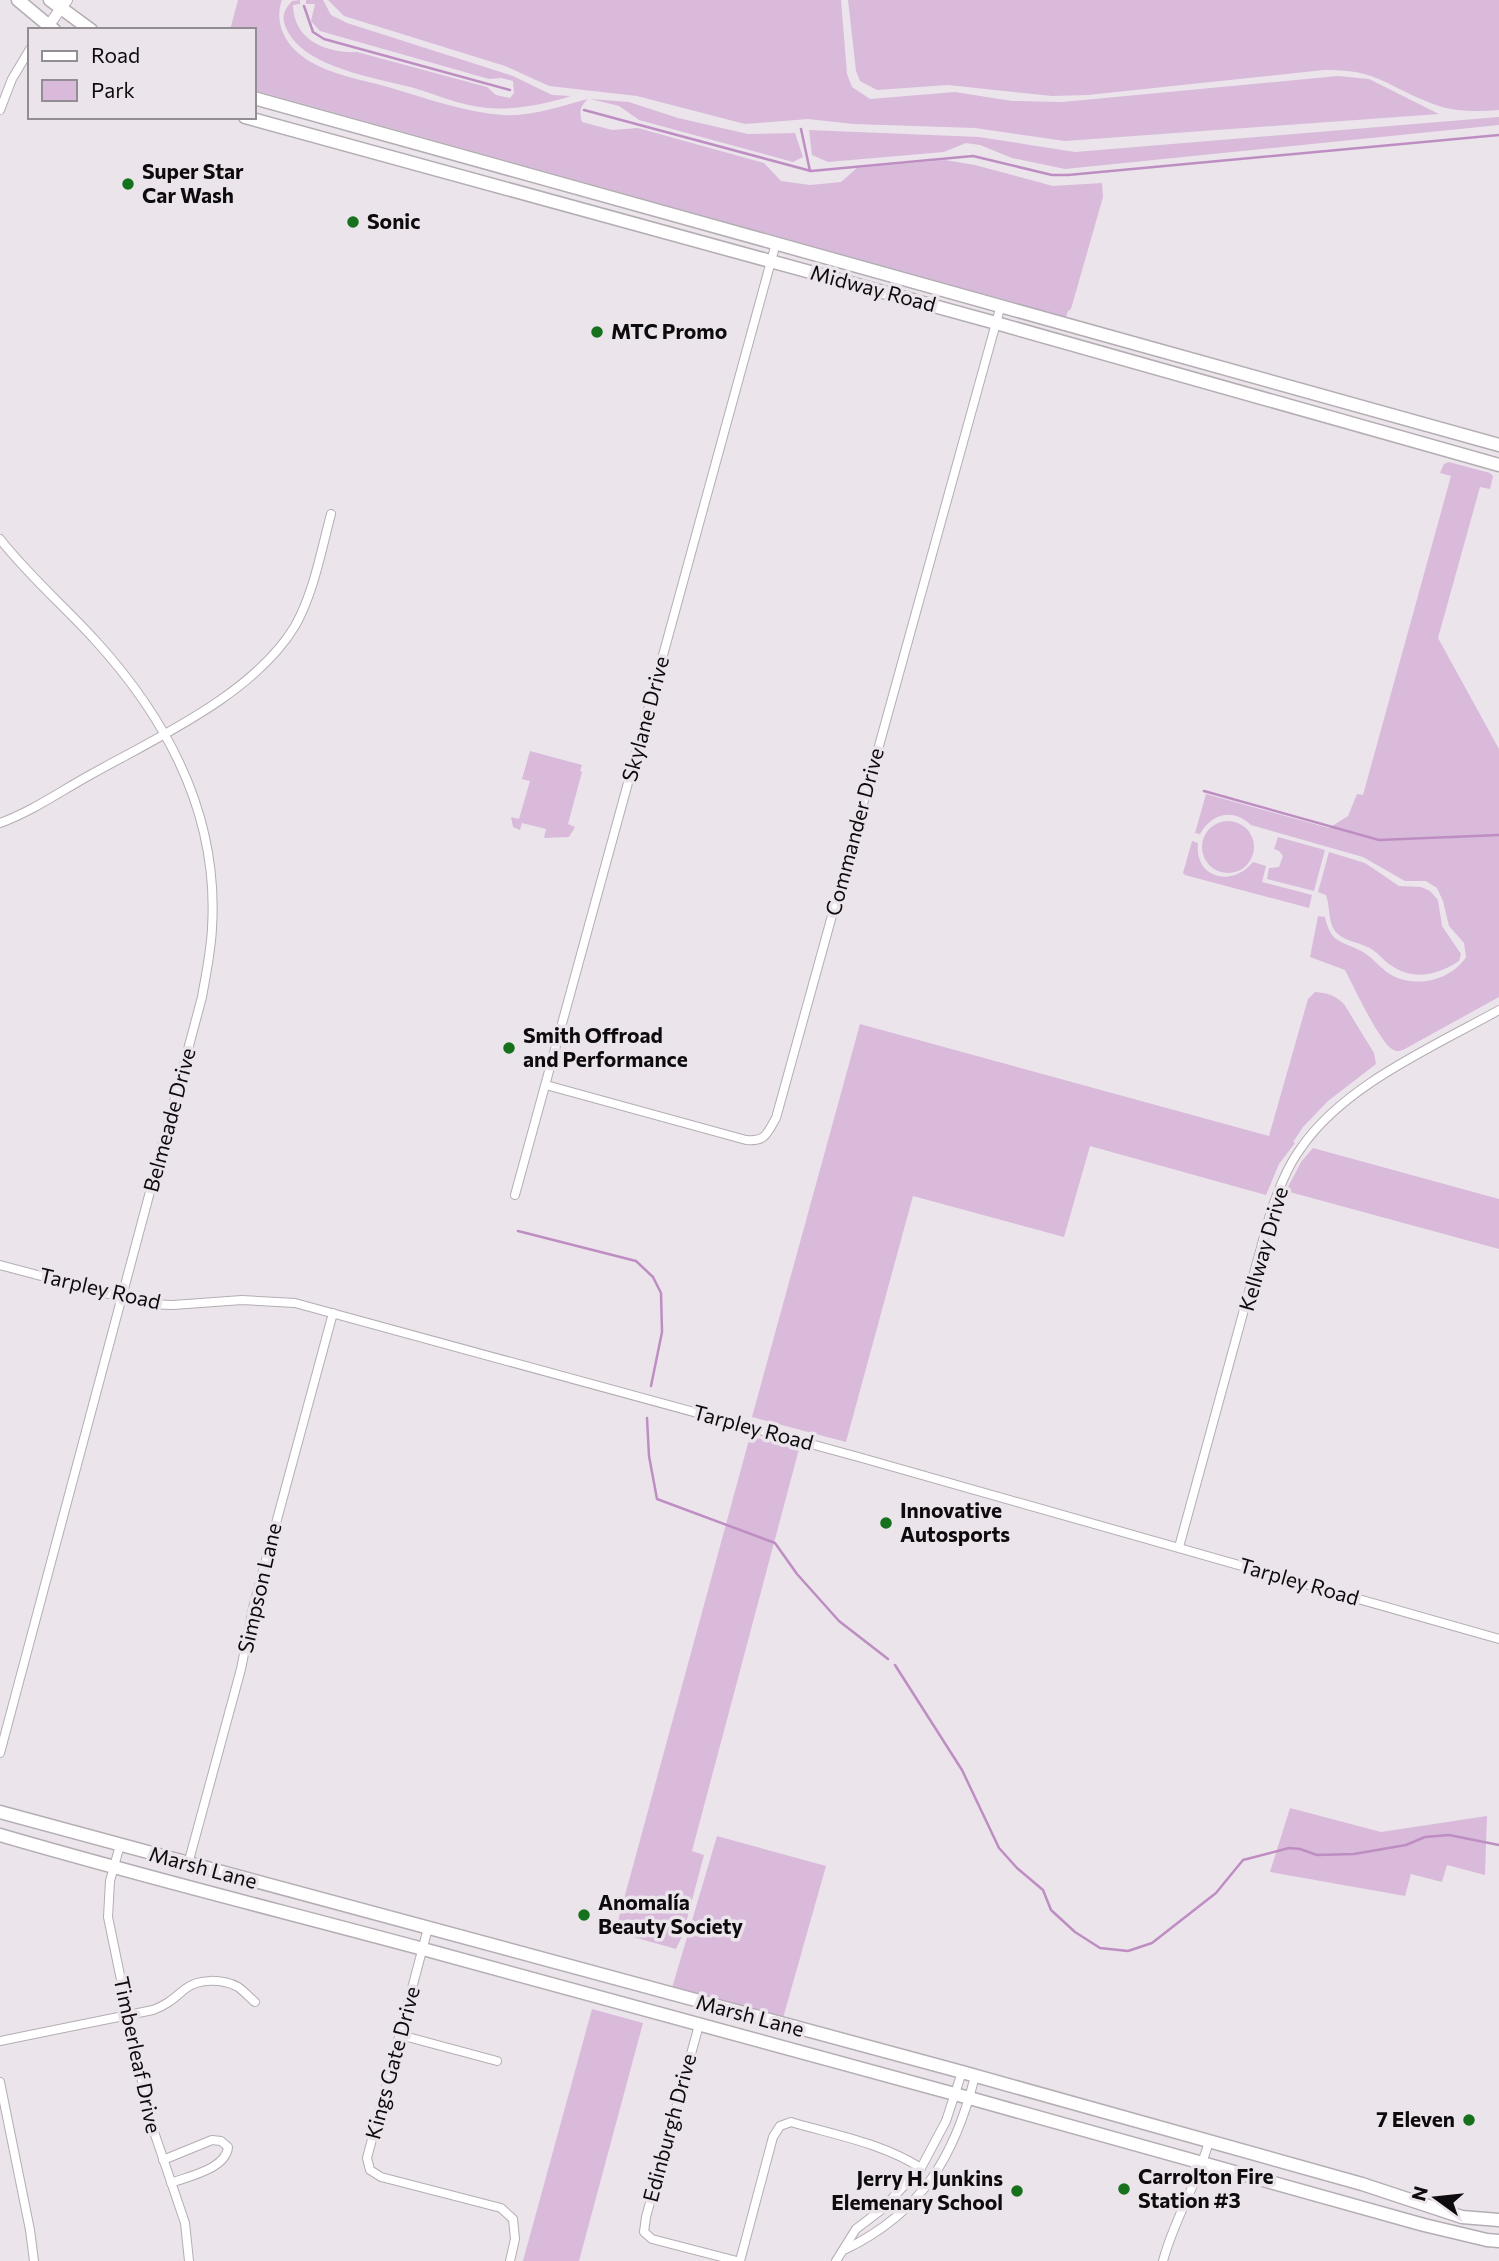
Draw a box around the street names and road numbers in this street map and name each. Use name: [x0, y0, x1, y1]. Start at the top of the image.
street label: Midway Road: [808, 259, 939, 316]
street label: Skylane Drive: [616, 653, 673, 784]
street label: Commander Drive: [819, 745, 888, 918]
street label: Belmeade Drive: [137, 1045, 200, 1194]
street label: Kellway Drive: [1233, 1184, 1292, 1314]
street label: Tarpley Road: [37, 1261, 163, 1314]
street label: Tarpley Road: [690, 1398, 816, 1455]
street label: Simpson Lane: [231, 1520, 286, 1655]
street label: Tarpley Road: [1237, 1552, 1362, 1610]
street label: Marsh Lane: [147, 1840, 260, 1893]
street label: Timberleaf Drive: [110, 1974, 167, 2135]
street label: Kings Gate Drive: [359, 1983, 424, 2142]
street label: Marsh Lane: [694, 1988, 807, 2041]
street label: Edinburgh Drive: [637, 2051, 700, 2205]

